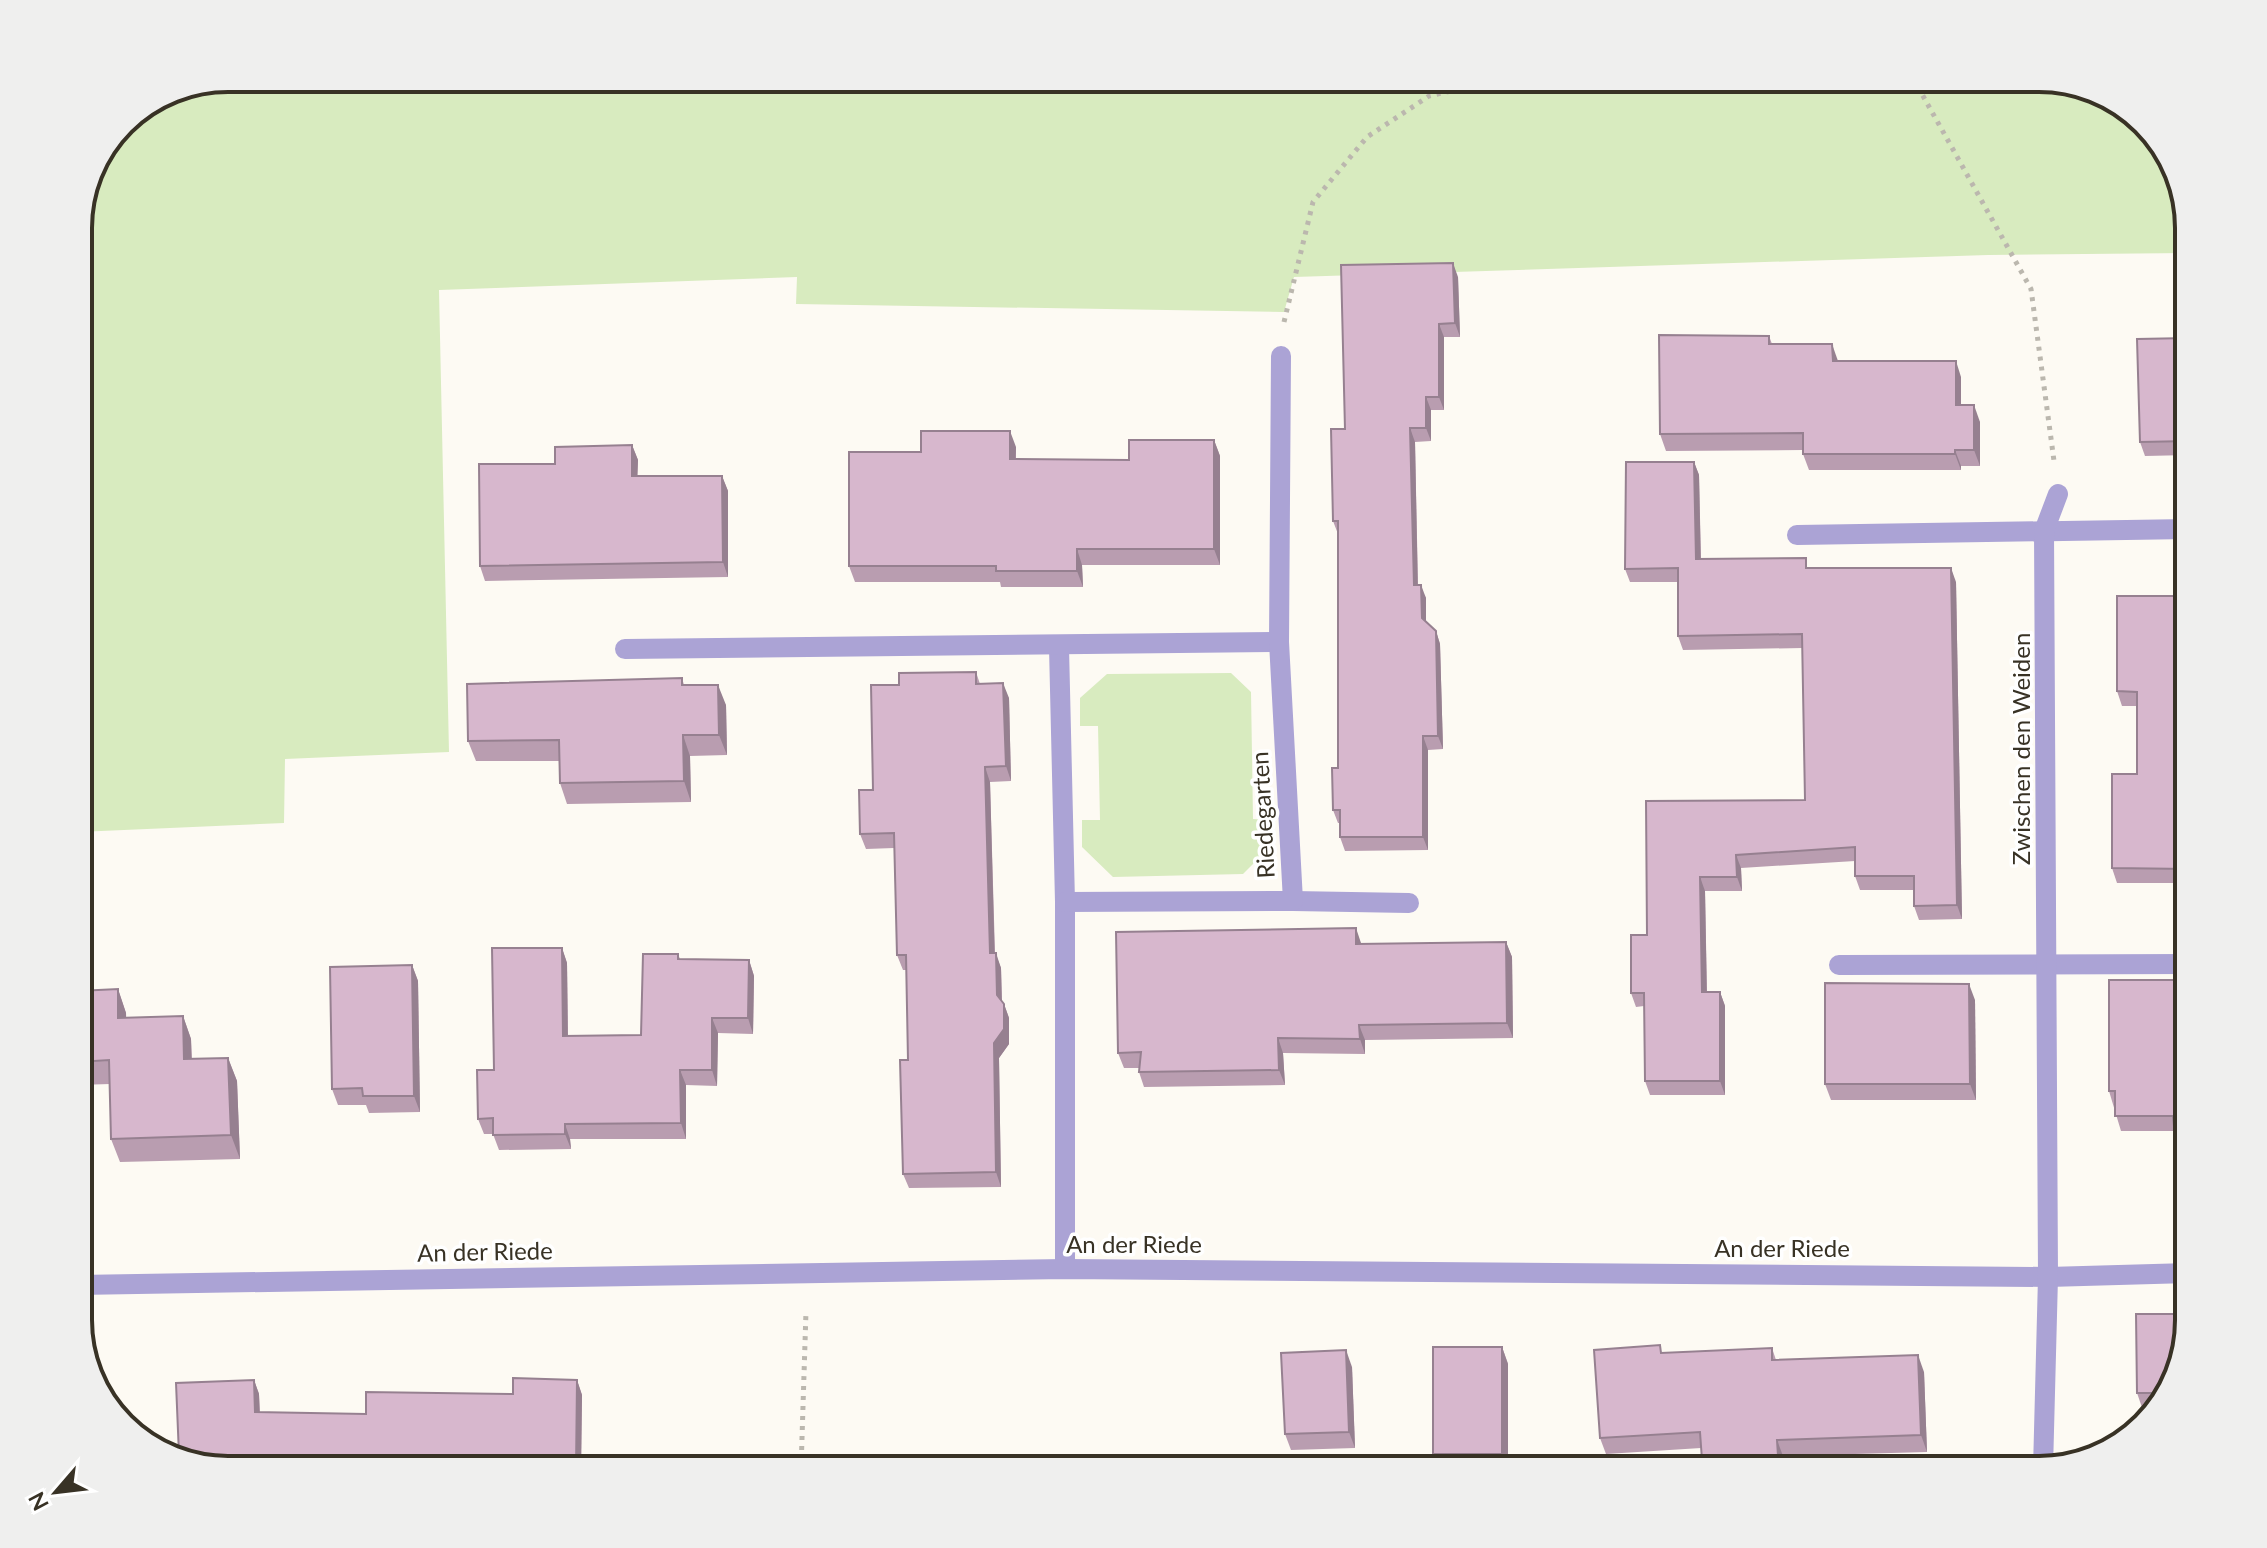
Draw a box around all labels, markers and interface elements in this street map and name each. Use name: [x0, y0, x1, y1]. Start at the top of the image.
street label: Zwischen den Weiden: [2006, 633, 2035, 865]
street label: Riedegarten: [1244, 751, 1280, 879]
street label: An der Riede: [1066, 1229, 1202, 1258]
street label: An der Riede: [1714, 1233, 1850, 1262]
street label: An der Riede: [417, 1235, 553, 1267]
north arrow: [16, 1452, 96, 1532]
text: N: [22, 1488, 54, 1515]

